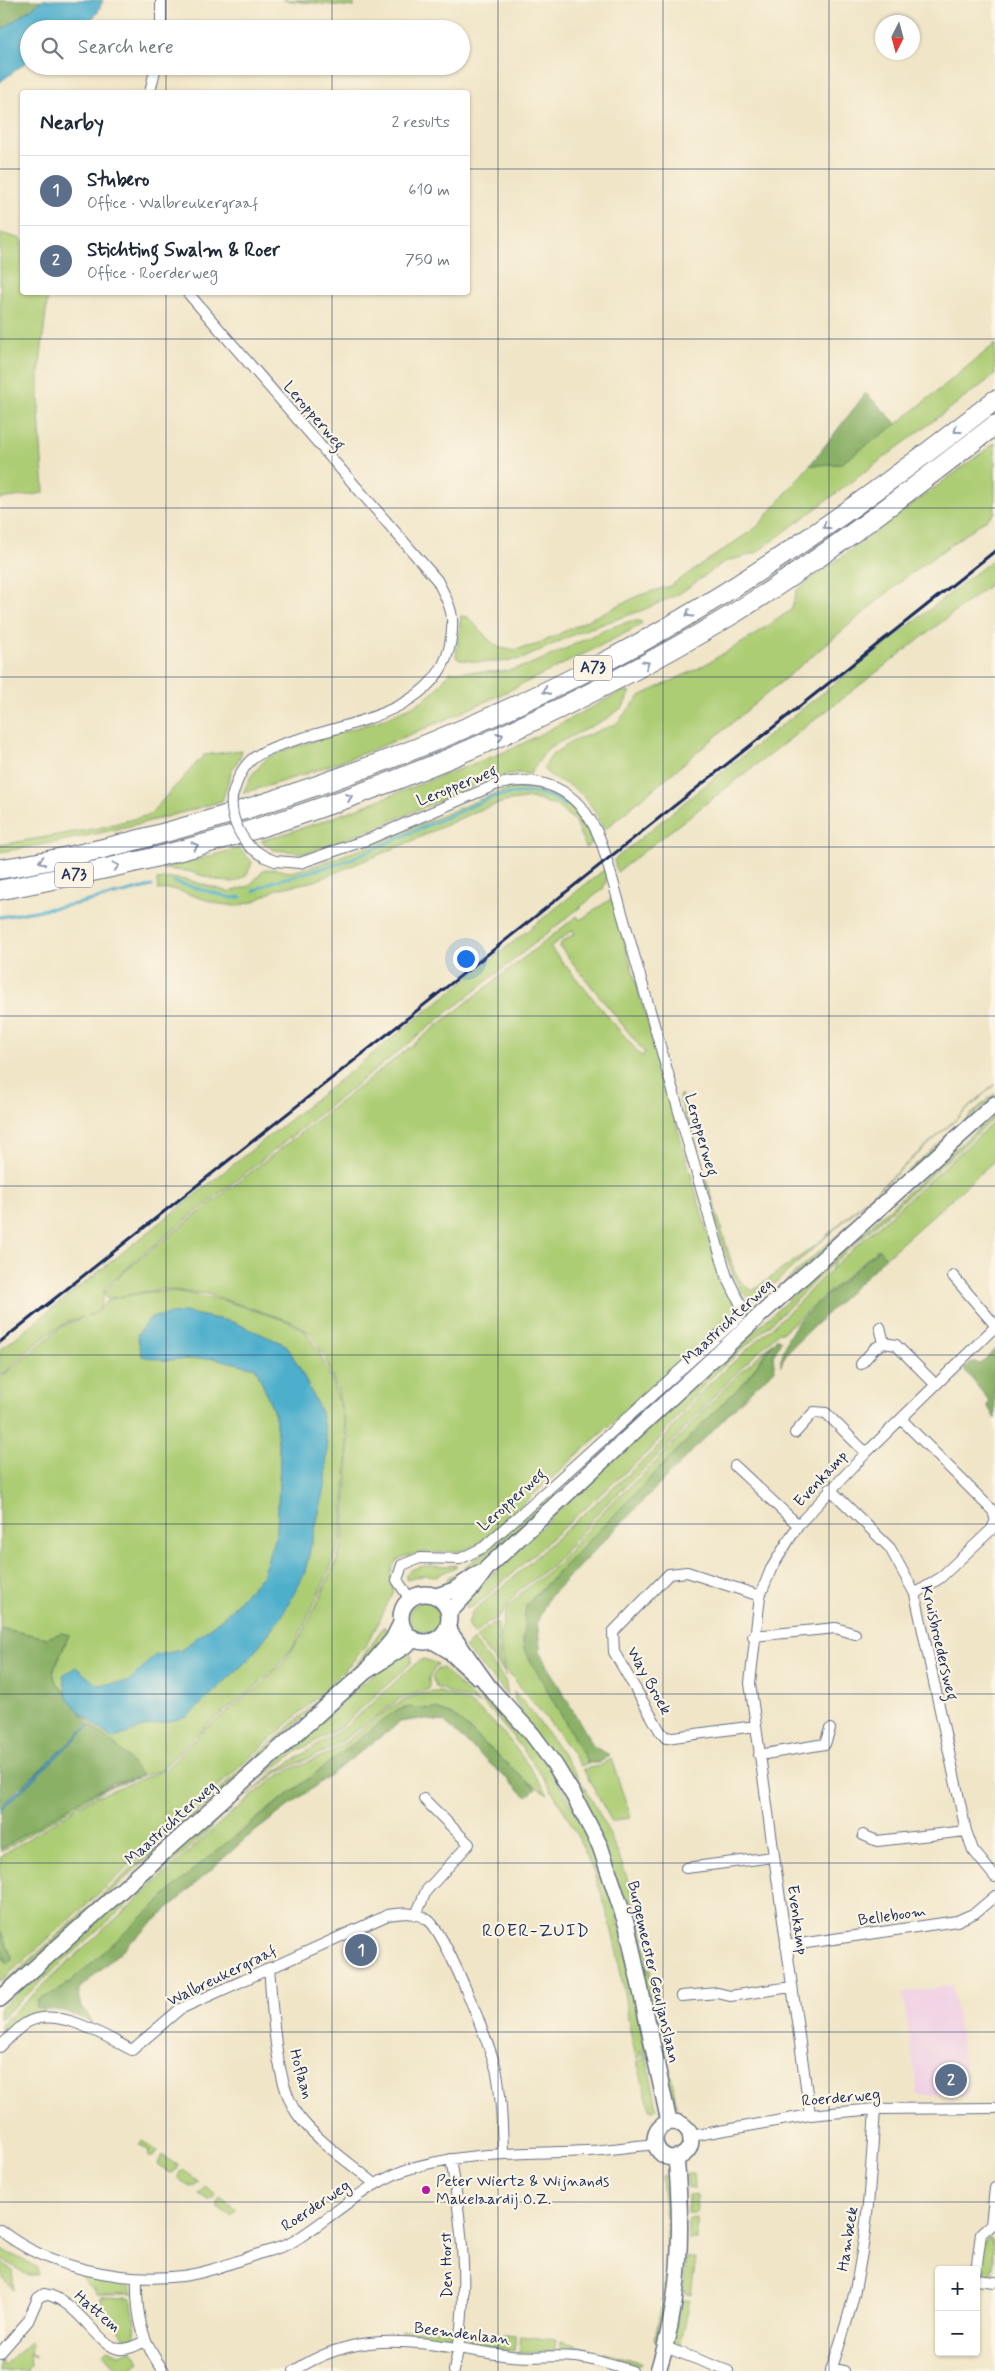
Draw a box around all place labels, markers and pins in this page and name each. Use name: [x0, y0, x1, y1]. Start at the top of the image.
pin: 1: [345, 1931, 377, 1969]
pin: 2: [935, 2061, 967, 2099]
place label: Peter Wiertz & Wijnands Makelaardij O.Z.: [436, 2171, 609, 2210]
marker: Peter Wiertz & Wijnands Makelaardij O.Z.: [420, 2184, 432, 2196]

